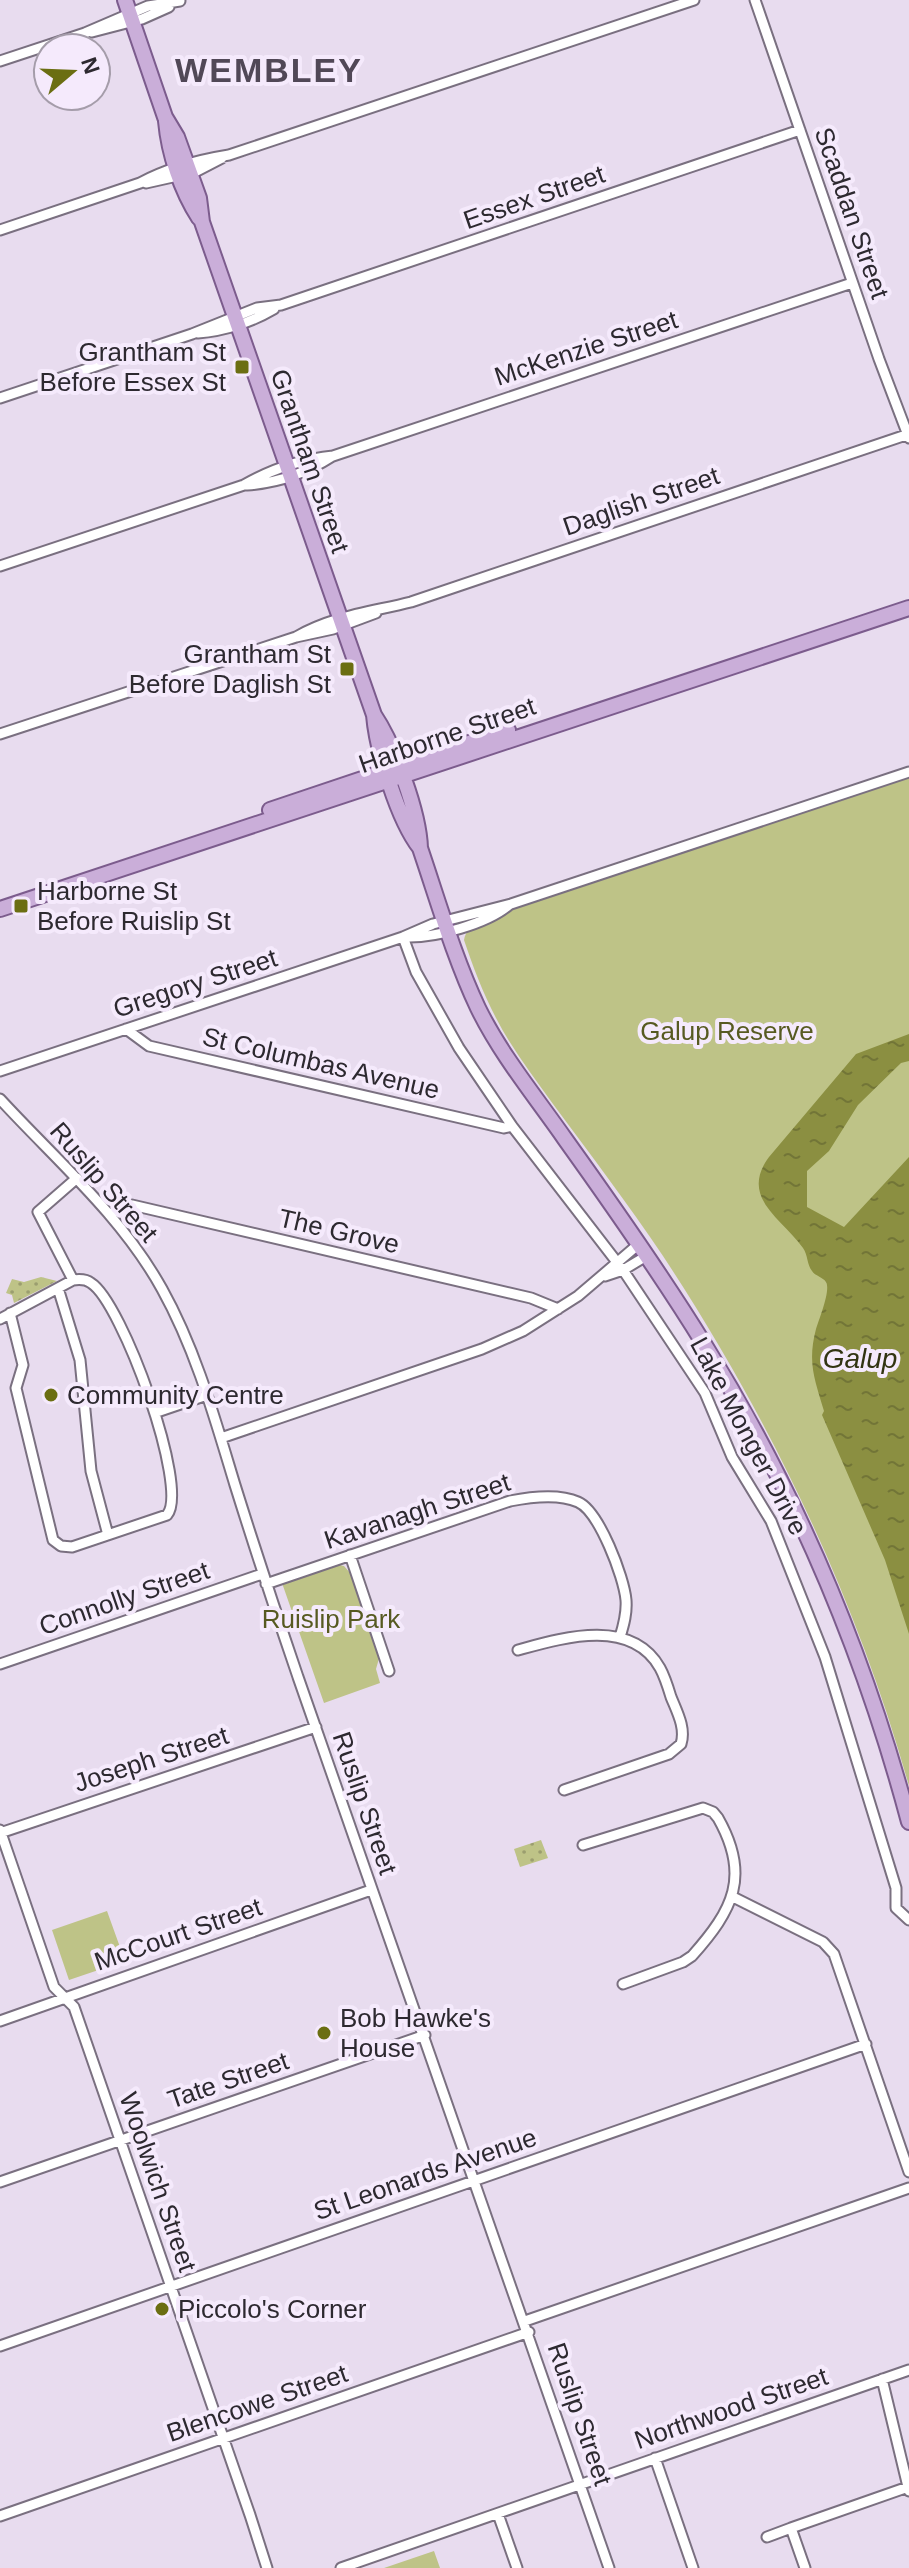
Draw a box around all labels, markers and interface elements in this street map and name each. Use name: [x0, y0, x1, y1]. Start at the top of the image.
north arrow: [32, 32, 112, 112]
district label: WEMBLEY: [175, 51, 363, 89]
text: N: [76, 54, 105, 77]
street label: Scaddan Street: [809, 123, 896, 303]
street label: Essex Street: [459, 159, 609, 235]
street label: McKenzie Street: [491, 304, 682, 392]
place label: Grantham St Before Essex St: [40, 337, 227, 397]
marker: Grantham St Before Essex St: [233, 358, 251, 376]
street label: Grantham Street: [265, 365, 356, 557]
street label: Daglish Street: [559, 460, 724, 542]
place label: Grantham St Before Daglish St: [129, 639, 332, 699]
marker: Grantham St Before Daglish St: [338, 660, 356, 678]
street label: Harborne Street: [355, 690, 540, 779]
place label: Harborne St Before Ruislip St: [37, 876, 231, 936]
marker: Harborne St Before Ruislip St: [12, 897, 30, 915]
street label: Gregory Street: [109, 942, 281, 1024]
park label: Galup Reserve: [640, 1016, 814, 1046]
street label: St Columbas Avenue: [200, 1021, 442, 1105]
street label: Ruslip Street: [44, 1116, 165, 1249]
street label: The Grove: [276, 1203, 402, 1259]
street label: Lake Monger Drive: [684, 1332, 814, 1540]
water label: Galup: [823, 1343, 897, 1374]
place label: Community Centre: [67, 1380, 284, 1410]
marker: Community Centre: [42, 1386, 60, 1404]
street label: Kavanagh Street: [320, 1467, 514, 1555]
street label: Connolly Street: [35, 1555, 214, 1641]
park label: Ruislip Park: [262, 1604, 401, 1634]
street label: Joseph Street: [70, 1720, 233, 1798]
street label: Ruslip Street: [327, 1728, 404, 1879]
street label: McCourt Street: [90, 1891, 266, 1977]
place label: Bob Hawke's House: [340, 2003, 491, 2063]
marker: Bob Hawke's House: [315, 2024, 333, 2042]
street label: Tate Street: [164, 2045, 293, 2115]
street label: Woolwich Street: [113, 2089, 203, 2276]
street label: St Leonards Avenue: [310, 2122, 540, 2226]
place label: Piccolo's Corner: [178, 2294, 367, 2324]
marker: Piccolo's Corner: [153, 2300, 171, 2318]
street label: Ruslip Street: [542, 2339, 619, 2490]
street label: Blencowe Street: [163, 2358, 352, 2448]
street label: Northwood Street: [630, 2361, 832, 2455]

